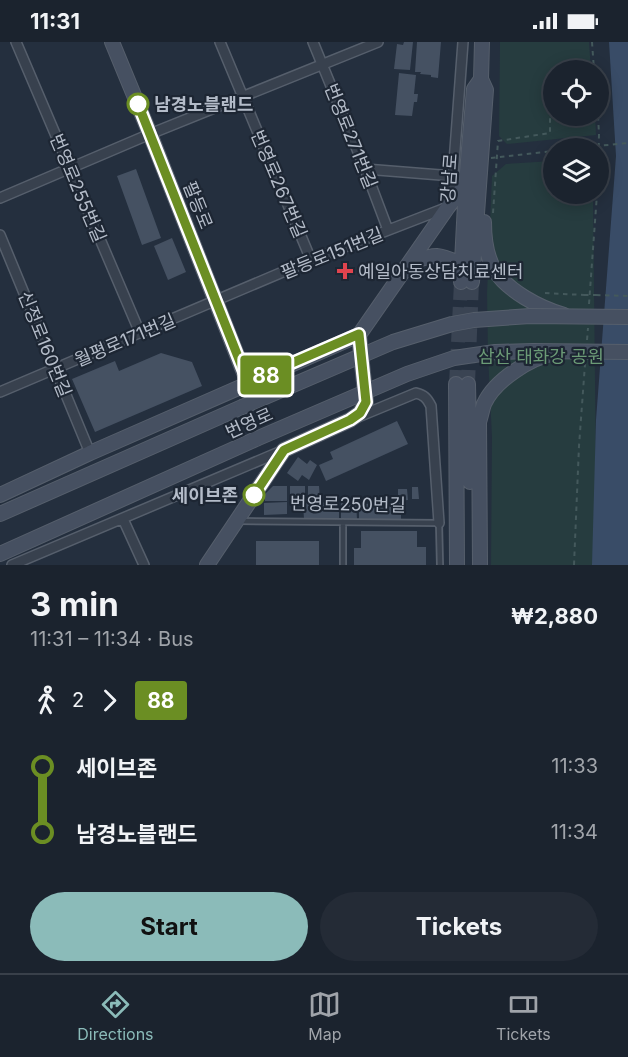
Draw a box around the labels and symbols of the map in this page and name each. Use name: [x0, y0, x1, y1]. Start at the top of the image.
street label: 번영로271번길: [320, 80, 382, 192]
marker: 남경노블랜드: [127, 93, 149, 115]
place label: 남경노블랜드: [154, 94, 253, 115]
street label: 번영로267번길: [247, 127, 311, 241]
street label: 번영로255번길: [46, 131, 110, 245]
street label: 강남로: [437, 152, 461, 204]
street label: 팔등로: [179, 178, 217, 232]
street label: 팔등로151번길: [278, 223, 386, 283]
place label: 예일아동상담치료센터: [358, 261, 524, 282]
marker: 예일아동상담치료센터: [336, 262, 354, 280]
street label: 신정로160번길: [14, 288, 76, 400]
street label: 월평로171번길: [71, 309, 179, 371]
park label: 삼산 태화강 공원: [478, 346, 604, 367]
line badge: 88: [239, 356, 293, 394]
street label: 번영로: [222, 403, 276, 443]
marker: 세이브존: [243, 484, 265, 506]
place label: 세이브존: [172, 485, 238, 506]
street label: 번영로250번길: [290, 492, 406, 516]

